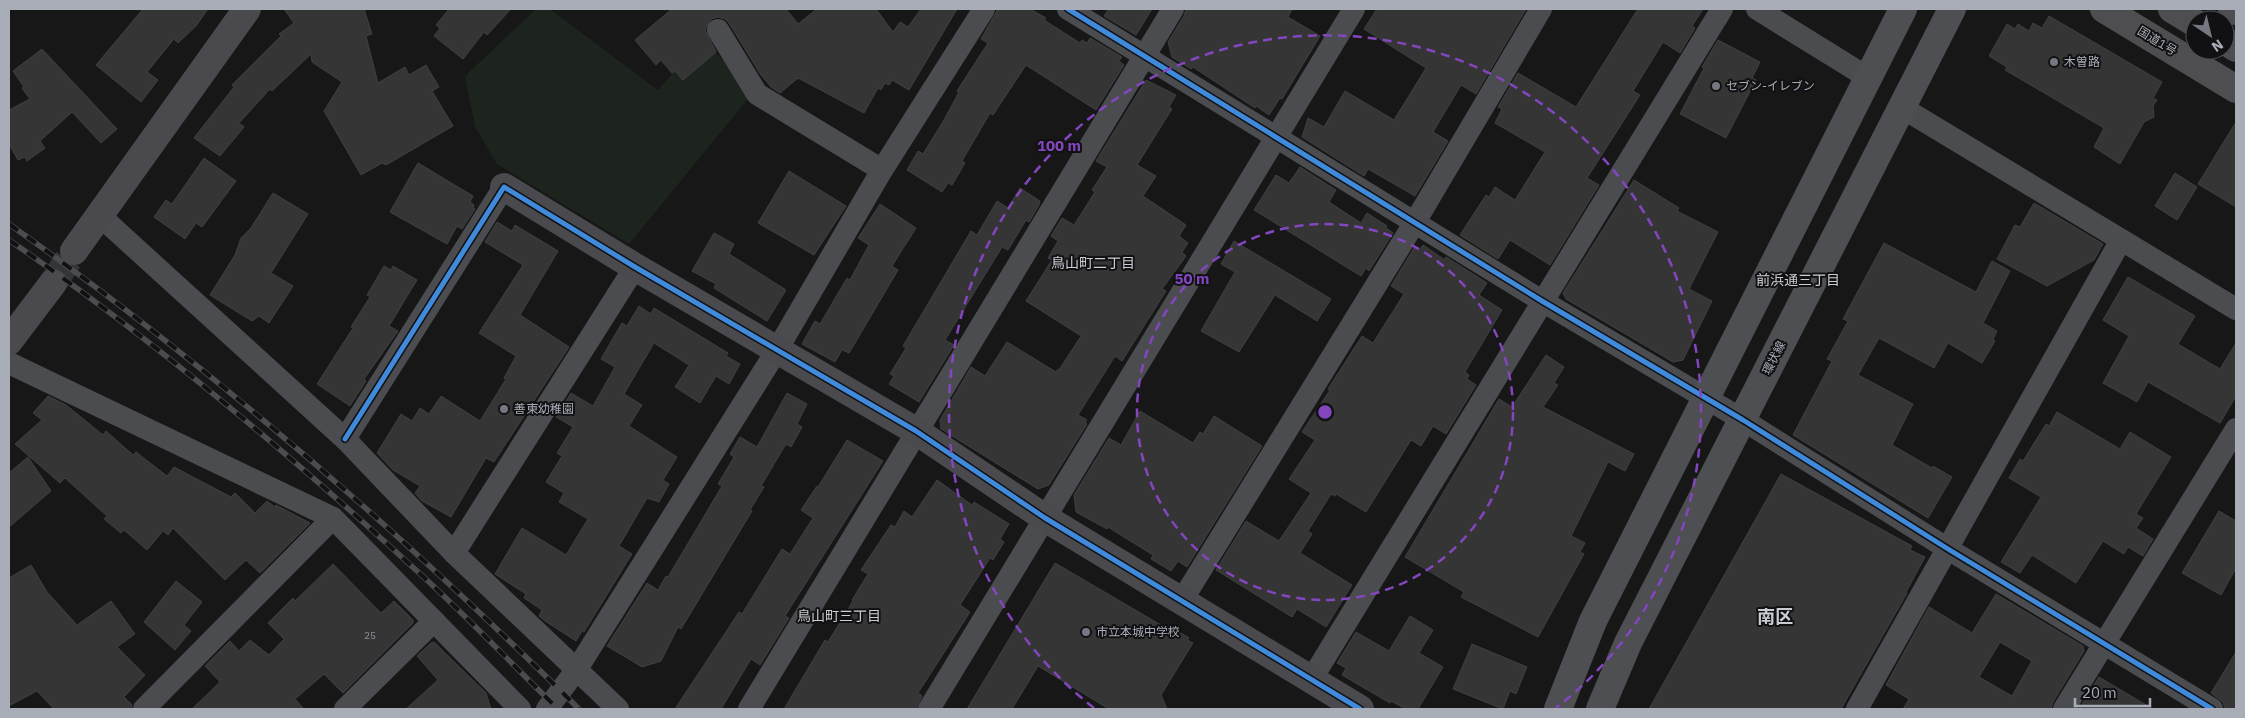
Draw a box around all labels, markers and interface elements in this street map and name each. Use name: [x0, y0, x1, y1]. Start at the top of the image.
north arrow: [2185, 10, 2235, 60]
street label: 国道1号: [2135, 23, 2180, 58]
text: N: [2208, 35, 2227, 56]
place label: 木曽路: [2064, 54, 2100, 69]
marker: 木曽路: [2048, 56, 2060, 68]
place label: セブン-イレブン: [1726, 78, 1815, 93]
marker: セブン-イレブン: [1710, 80, 1722, 92]
text: 100 m: [1037, 136, 1081, 155]
district label: 鳥山町二丁目: [1051, 254, 1135, 272]
text: 50 m: [1175, 269, 1209, 288]
district label: 前浜通三丁目: [1756, 271, 1840, 289]
street label: 環状線: [1759, 338, 1788, 377]
place label: 善東幼稚園: [514, 401, 574, 416]
marker: 善東幼稚園: [498, 403, 510, 415]
centre of rings: [1316, 403, 1334, 421]
district label: 南区: [1757, 605, 1793, 628]
district label: 鳥山町三丁目: [797, 607, 881, 625]
place label: 市立本城中学校: [1096, 624, 1180, 639]
marker: 市立本城中学校: [1080, 626, 1092, 638]
house number: 25: [364, 629, 376, 642]
scale bar: [2075, 676, 2150, 708]
text: 20 m: [2082, 683, 2117, 702]

